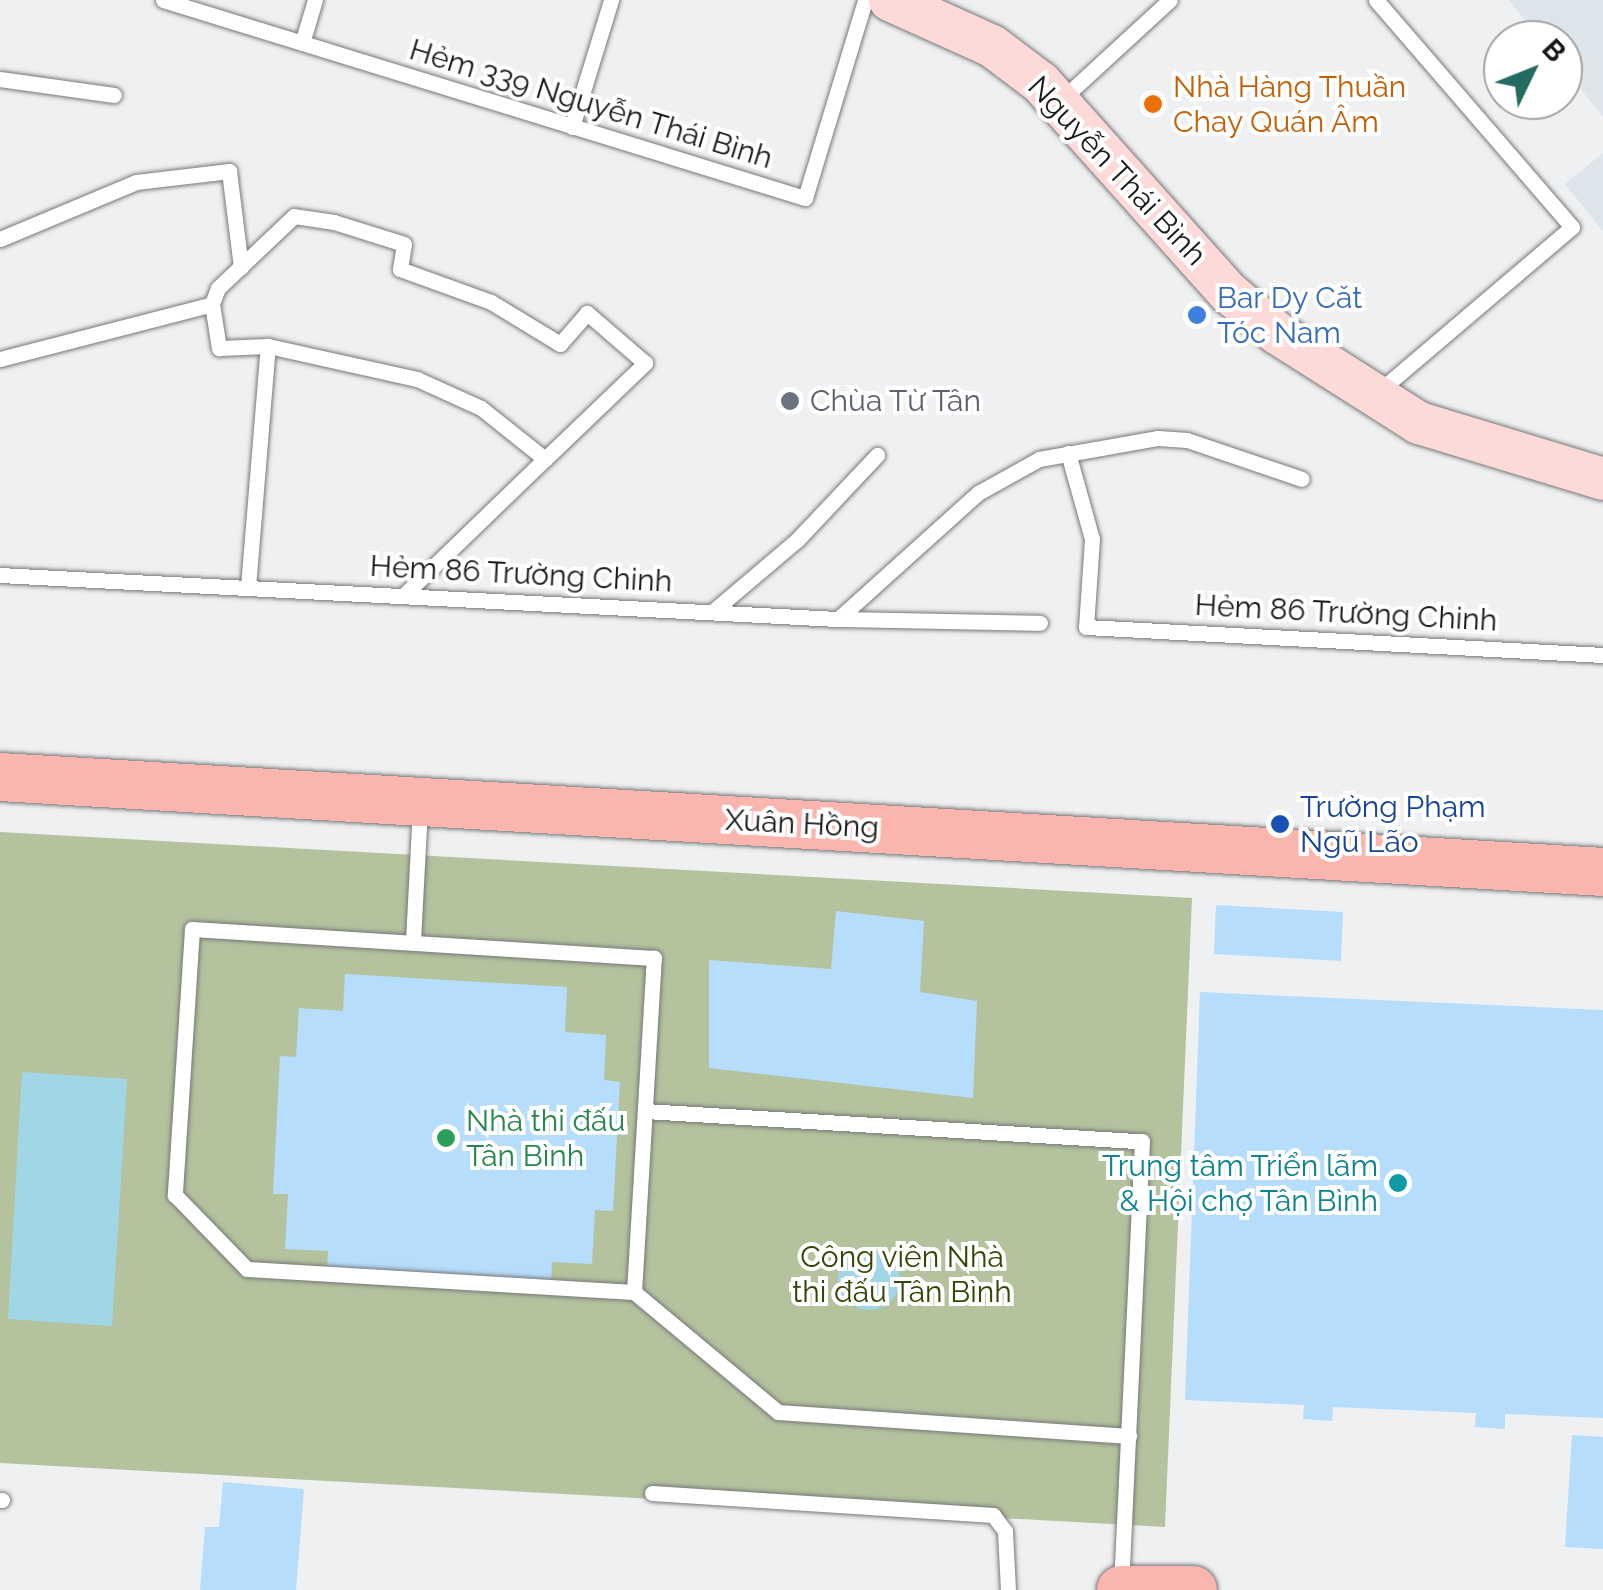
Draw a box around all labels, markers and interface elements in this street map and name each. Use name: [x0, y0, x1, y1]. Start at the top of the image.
north arrow: [1483, 20, 1583, 120]
street label: Hẻm 339 Nguyễn Thái Bình: [405, 31, 777, 177]
text: B: [1535, 32, 1572, 69]
street label: Nguyễn Thái Bình: [1020, 69, 1214, 273]
place label: Nhà Hàng Thuần Chay Quán Âm: [1173, 69, 1407, 140]
marker: Nhà Hàng Thuần Chay Quán Âm: [1142, 93, 1164, 115]
place label: Bar Dy Cǎt Tóc Nam: [1217, 280, 1364, 350]
marker: Bar Dy Cǎt Tóc Nam: [1186, 304, 1208, 326]
place label: Chùa Từ Tân: [810, 383, 983, 419]
marker: Chùa Từ Tân: [779, 390, 801, 412]
street label: Hẻm 86 Trường Chinh: [368, 548, 674, 600]
street label: Hẻm 86 Trường Chinh: [1193, 587, 1499, 639]
place label: Trường Phạm Ngũ Lão: [1300, 789, 1486, 860]
street label: Xuân Hồng: [724, 802, 880, 846]
marker: Trường Phạm Ngũ Lão: [1269, 813, 1291, 835]
place label: Nhà thi đấu Tân Bình: [466, 1103, 625, 1174]
marker: Nhà thi đấu Tân Bình: [435, 1127, 457, 1149]
place label: Trung tâm Triển lãm & Hội chợ Tân Bình: [1101, 1148, 1378, 1218]
marker: Trung tâm Triển lãm & Hội chợ Tân Bình: [1387, 1172, 1409, 1194]
park label: Công viên Nhà thi đấu Tân Bình: [792, 1239, 1012, 1310]

